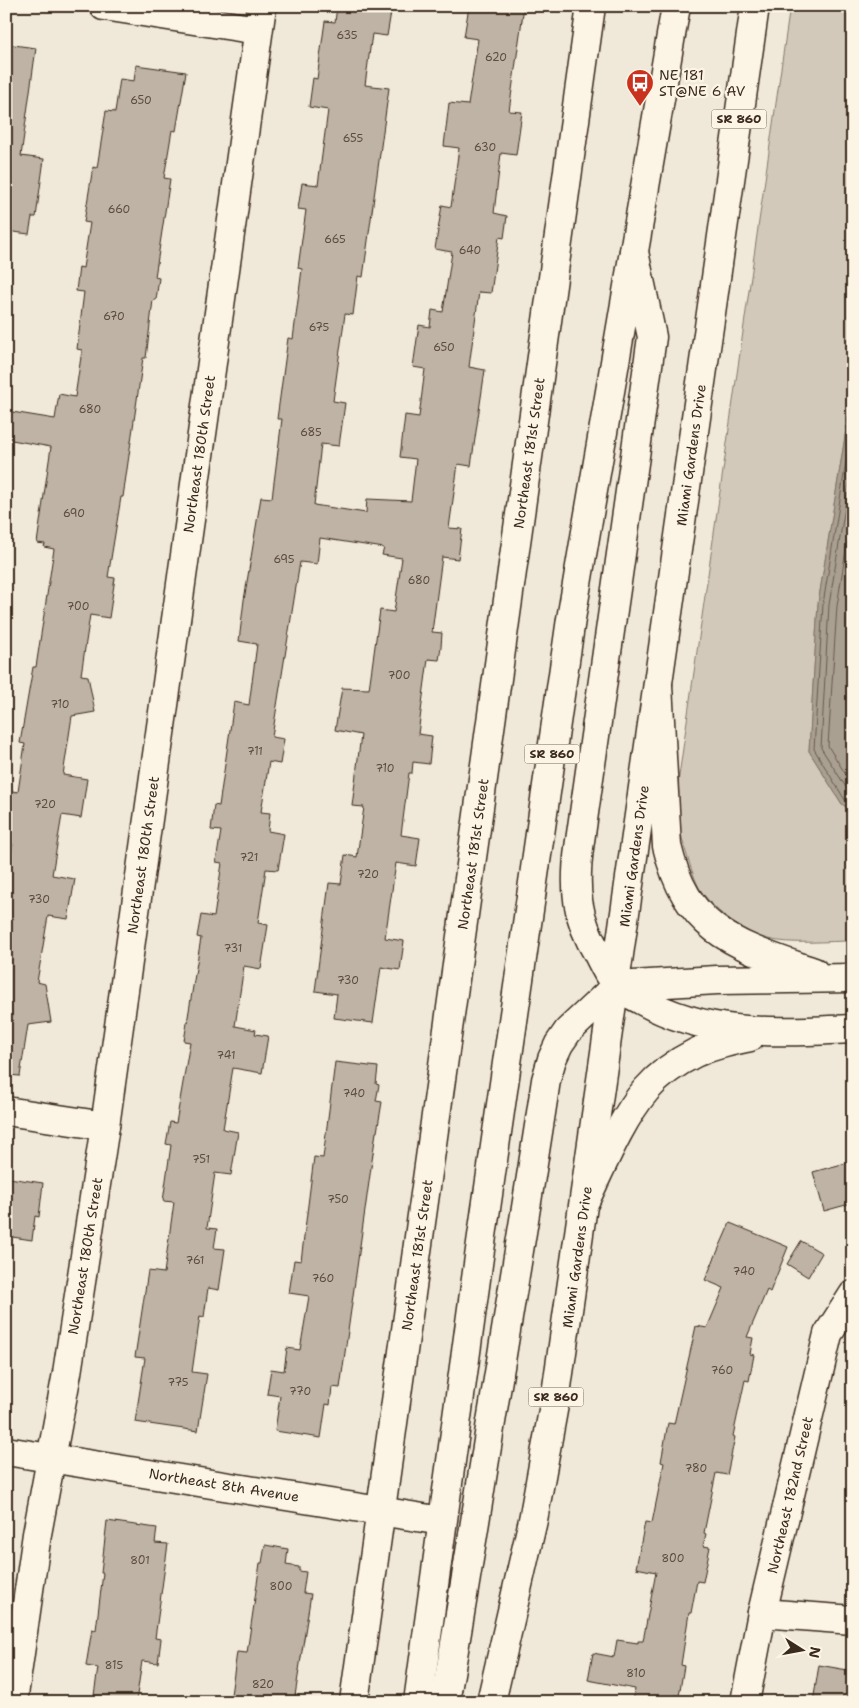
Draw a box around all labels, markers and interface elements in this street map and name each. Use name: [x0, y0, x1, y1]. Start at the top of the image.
house number: 635: [336, 28, 358, 43]
house number: 620: [485, 50, 507, 65]
place label: NE 181 ST@NE 6 AV: [659, 66, 746, 100]
bus stop icon: NE 181 ST@NE 6 AV: [625, 68, 655, 107]
house number: 650: [130, 93, 152, 108]
road number: SR 860: [712, 110, 766, 128]
house number: 655: [343, 131, 363, 146]
house number: 630: [474, 140, 496, 155]
house number: 660: [108, 202, 130, 217]
house number: 665: [324, 232, 346, 247]
house number: 640: [459, 243, 481, 258]
house number: 670: [103, 309, 125, 324]
house number: 675: [309, 320, 330, 335]
house number: 650: [433, 340, 455, 355]
street label: Northeast 180th Street: [179, 374, 219, 534]
street label: Northeast 181st Street: [509, 376, 549, 530]
street label: Miami Gardens Drive: [672, 383, 710, 527]
house number: 680: [79, 402, 101, 417]
house number: 685: [300, 425, 322, 440]
house number: 690: [63, 506, 85, 521]
house number: 695: [273, 552, 295, 567]
house number: 680: [408, 573, 430, 588]
house number: 700: [67, 599, 89, 614]
house number: 700: [388, 668, 410, 683]
house number: 710: [50, 697, 70, 712]
house number: 711: [247, 744, 263, 759]
road number: SR 860: [524, 744, 580, 764]
house number: 710: [375, 761, 395, 776]
street label: Northeast 180th Street: [123, 775, 163, 935]
street label: Northeast 181st Street: [453, 777, 493, 931]
street label: Miami Gardens Drive: [615, 784, 653, 928]
house number: 720: [34, 797, 56, 812]
house number: 721: [240, 850, 258, 865]
house number: 720: [357, 867, 379, 882]
house number: 730: [28, 892, 50, 907]
house number: 731: [224, 941, 242, 956]
house number: 730: [337, 973, 359, 988]
house number: 741: [217, 1048, 235, 1063]
house number: 740: [343, 1086, 365, 1101]
house number: 751: [192, 1152, 210, 1167]
street label: Northeast 180th Street: [64, 1176, 106, 1336]
street label: Northeast 181st Street: [397, 1178, 437, 1332]
street label: Miami Gardens Drive: [558, 1185, 596, 1329]
house number: 750: [327, 1192, 349, 1207]
house number: 761: [186, 1253, 204, 1268]
house number: 740: [733, 1264, 755, 1279]
house number: 760: [312, 1271, 334, 1286]
house number: 760: [711, 1363, 733, 1378]
house number: 775: [167, 1375, 189, 1390]
house number: 770: [289, 1384, 311, 1399]
road number: SR 860: [528, 1388, 584, 1406]
street label: Northeast 182nd Street: [763, 1415, 817, 1575]
house number: 780: [685, 1461, 707, 1476]
street label: Northeast 8th Avenue: [148, 1464, 300, 1506]
house number: 800: [662, 1551, 684, 1566]
house number: 801: [130, 1553, 150, 1568]
house number: 800: [270, 1579, 292, 1594]
north arrow: [776, 1626, 826, 1676]
text: N: [805, 1645, 825, 1660]
house number: 815: [105, 1658, 123, 1673]
house number: 810: [626, 1666, 646, 1681]
house number: 820: [252, 1677, 274, 1692]

